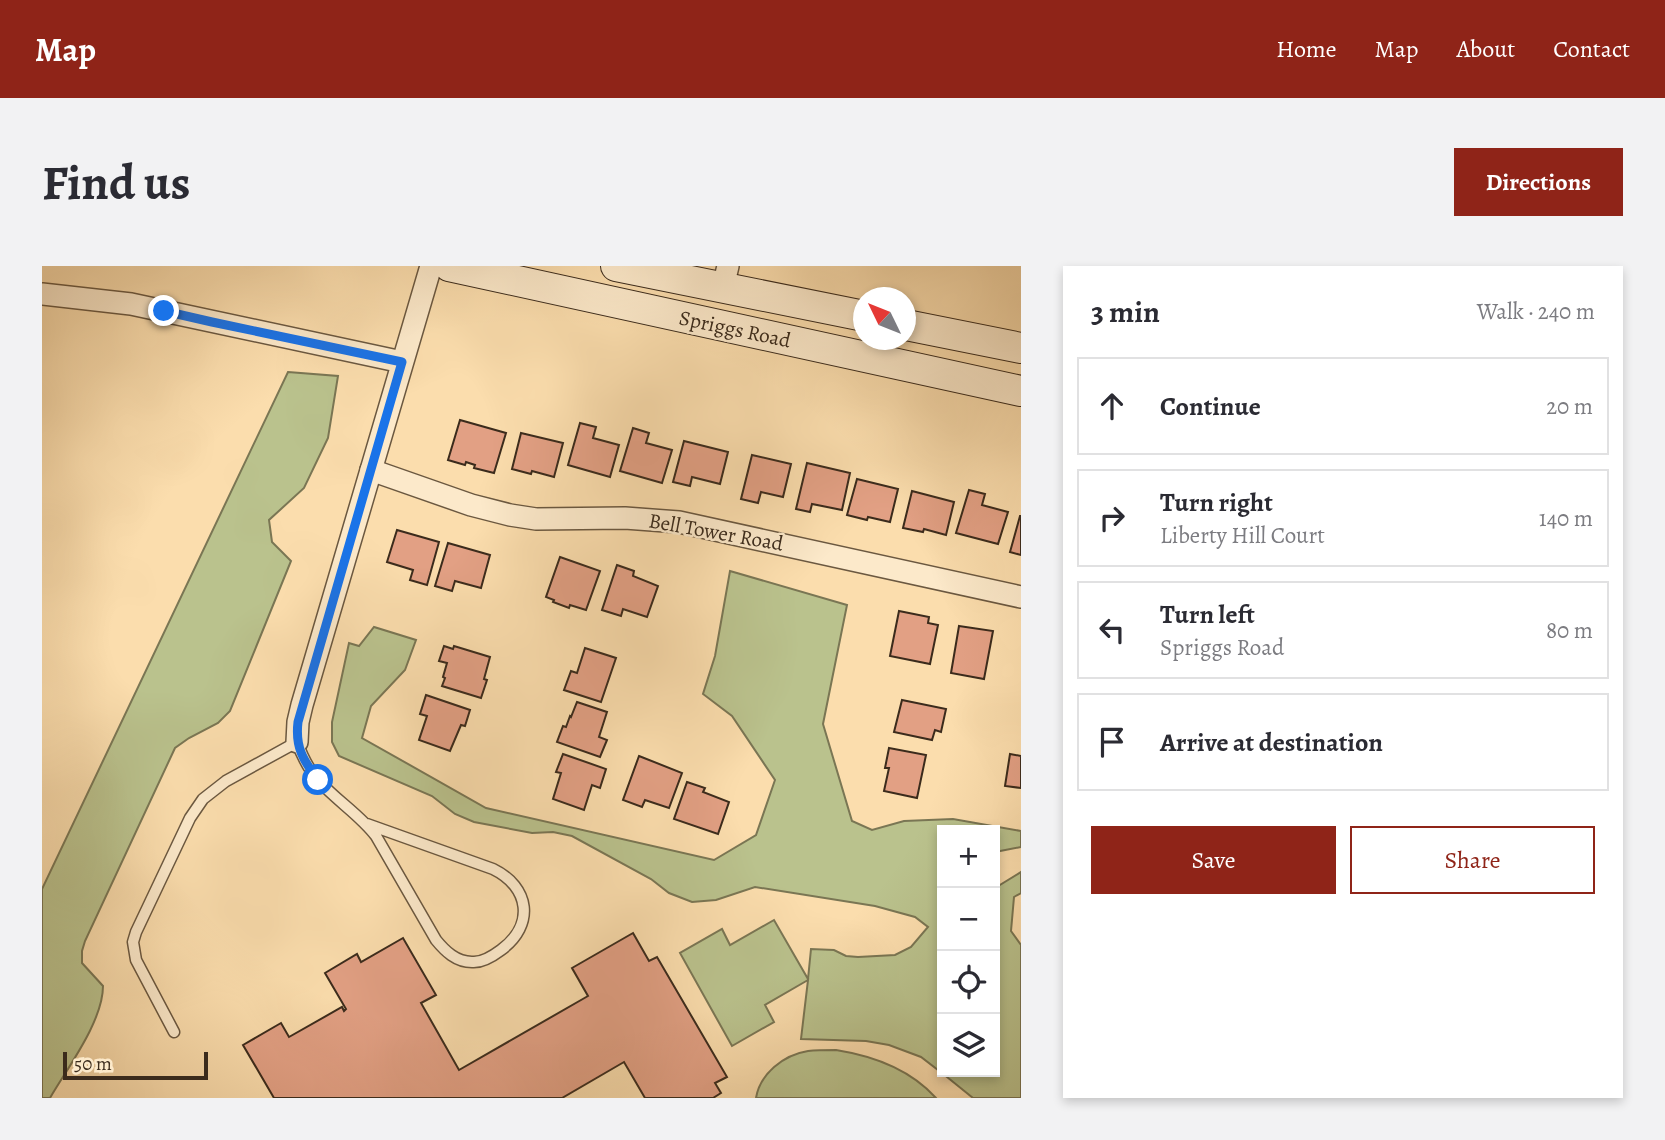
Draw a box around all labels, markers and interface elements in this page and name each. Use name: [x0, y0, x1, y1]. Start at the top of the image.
text: Map: [35, 27, 96, 72]
text: Home: [1276, 33, 1337, 65]
text: Map: [1375, 33, 1419, 65]
text: About: [1457, 33, 1515, 65]
text: Contact: [1553, 33, 1630, 65]
button: Directions: [1454, 148, 1623, 216]
text: Find us: [42, 149, 190, 216]
north arrow: [853, 287, 916, 350]
text: 3 min: [1091, 292, 1160, 332]
route end: [148, 295, 179, 326]
text: Walk · 240 m: [1477, 296, 1595, 327]
street label: Spriggs Road: [677, 304, 794, 355]
icon: ahead: [1093, 387, 1131, 425]
text: Continue: [1160, 389, 1261, 424]
text: 20 m: [1546, 391, 1593, 422]
text: Turn right: [1160, 485, 1273, 520]
icon: right: [1093, 499, 1131, 537]
text: 140 m: [1539, 503, 1593, 534]
street label: Bell Tower Road: [646, 506, 786, 558]
text: Liberty Hill Court: [1160, 520, 1325, 551]
text: Turn left: [1160, 597, 1255, 632]
icon: left: [1093, 611, 1131, 649]
text: 80 m: [1546, 615, 1593, 646]
text: Spriggs Road: [1160, 632, 1284, 663]
icon: arrive: [1093, 723, 1131, 761]
text: Arrive at destination: [1160, 725, 1383, 760]
route start: [302, 764, 333, 795]
map controls: [937, 825, 1000, 1077]
button: +: [937, 825, 1000, 888]
button: Save: [1091, 826, 1336, 894]
button: Share: [1350, 826, 1595, 894]
button: −: [937, 888, 1000, 951]
button: locate: [937, 951, 1000, 1014]
button: layers: [937, 1014, 1000, 1077]
scale bar: [63, 1049, 208, 1081]
text: 50 m: [74, 1051, 112, 1077]

